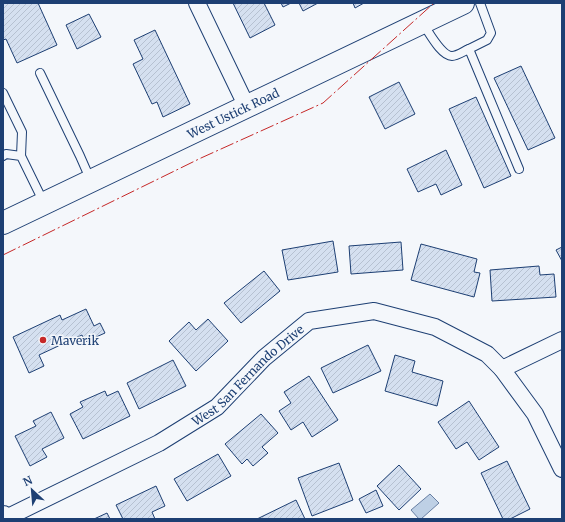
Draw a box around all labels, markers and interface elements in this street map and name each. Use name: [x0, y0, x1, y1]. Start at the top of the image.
street label: West Ustick Road: [184, 85, 281, 142]
street label: West San Fernando Drive: [188, 321, 306, 429]
place label: Maverik: [51, 333, 99, 348]
marker: Maverik: [38, 335, 48, 345]
north arrow: [12, 470, 52, 510]
text: N: [21, 473, 35, 489]

